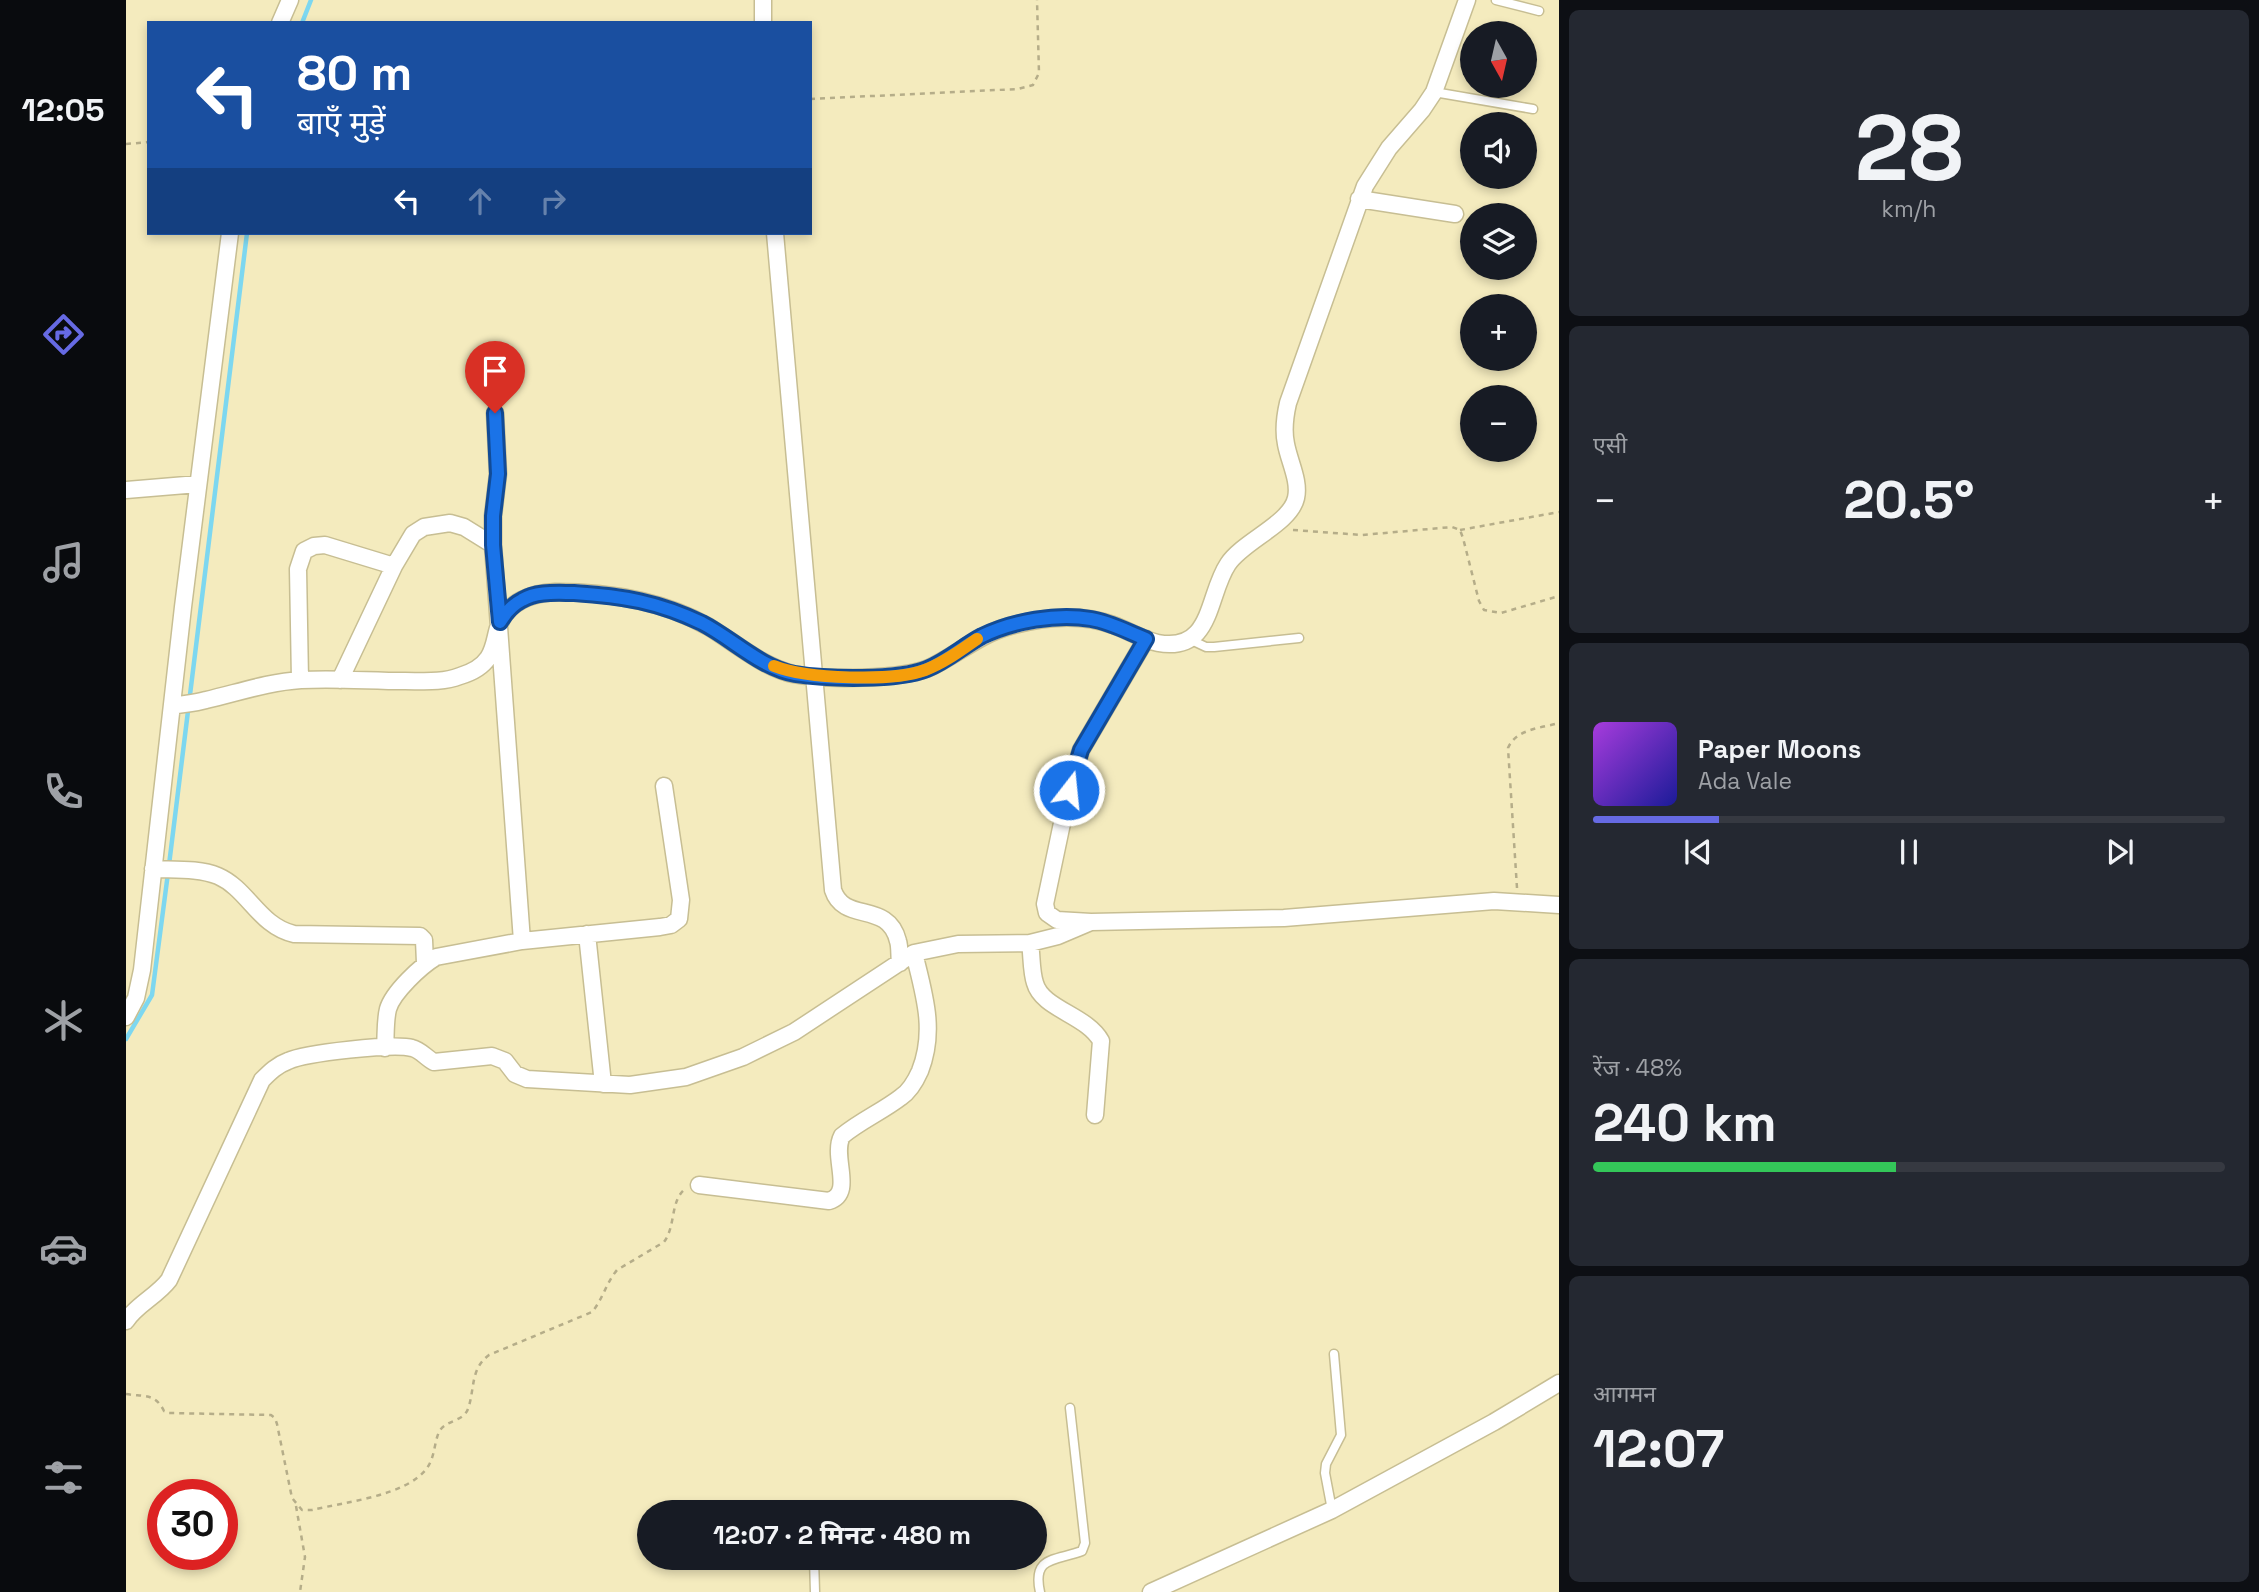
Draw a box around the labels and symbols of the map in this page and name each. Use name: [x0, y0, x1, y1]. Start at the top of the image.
north arrow: [1460, 21, 1536, 98]
pin: [465, 341, 525, 413]
position arrow: [1032, 753, 1106, 827]
speed limit sign: 30: [147, 1479, 238, 1570]

